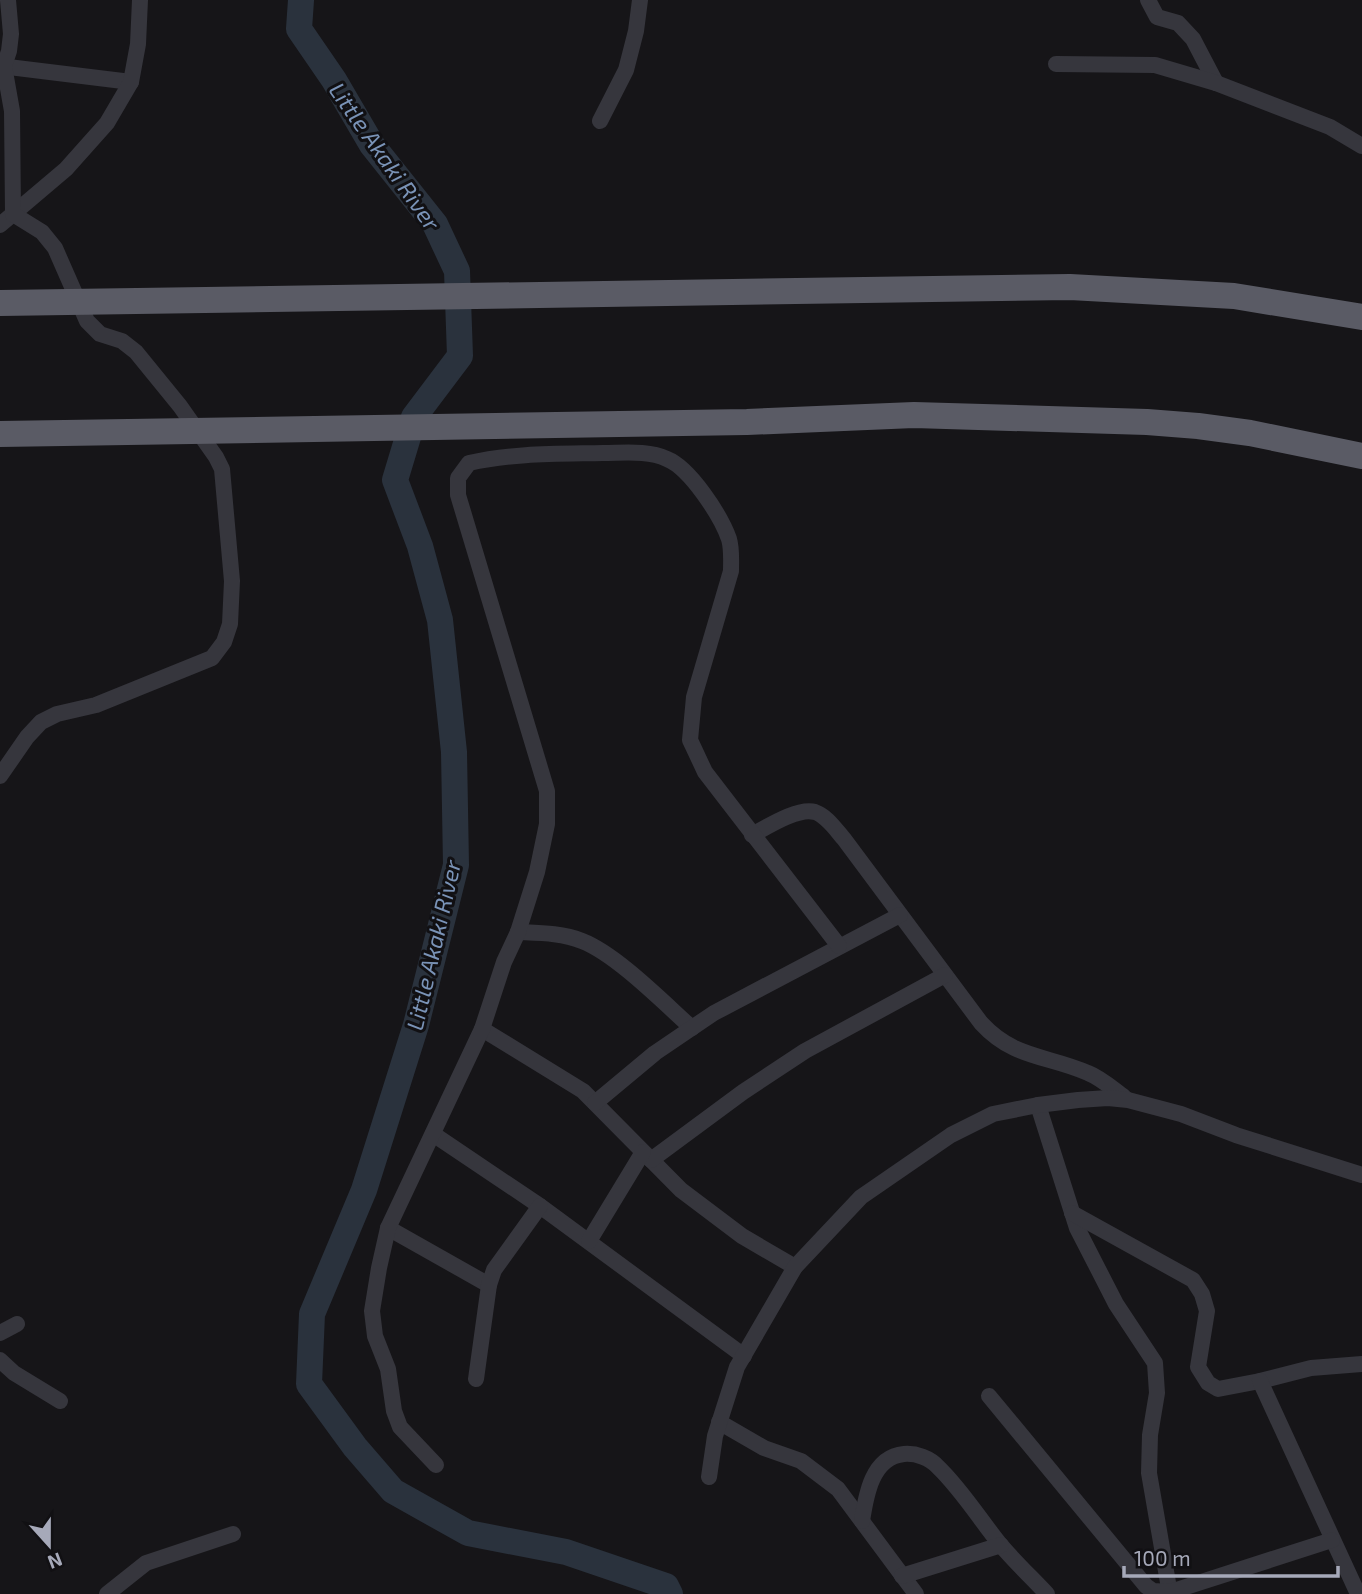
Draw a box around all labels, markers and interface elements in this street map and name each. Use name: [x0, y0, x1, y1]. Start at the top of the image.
water label: Little Akaki River: [324, 77, 447, 236]
water label: Little Akaki River: [400, 856, 466, 1033]
north arrow: [14, 1510, 84, 1580]
scale bar: [1124, 1534, 1338, 1578]
text: 100 m: [1134, 1545, 1191, 1570]
text: N: [45, 1548, 66, 1575]

